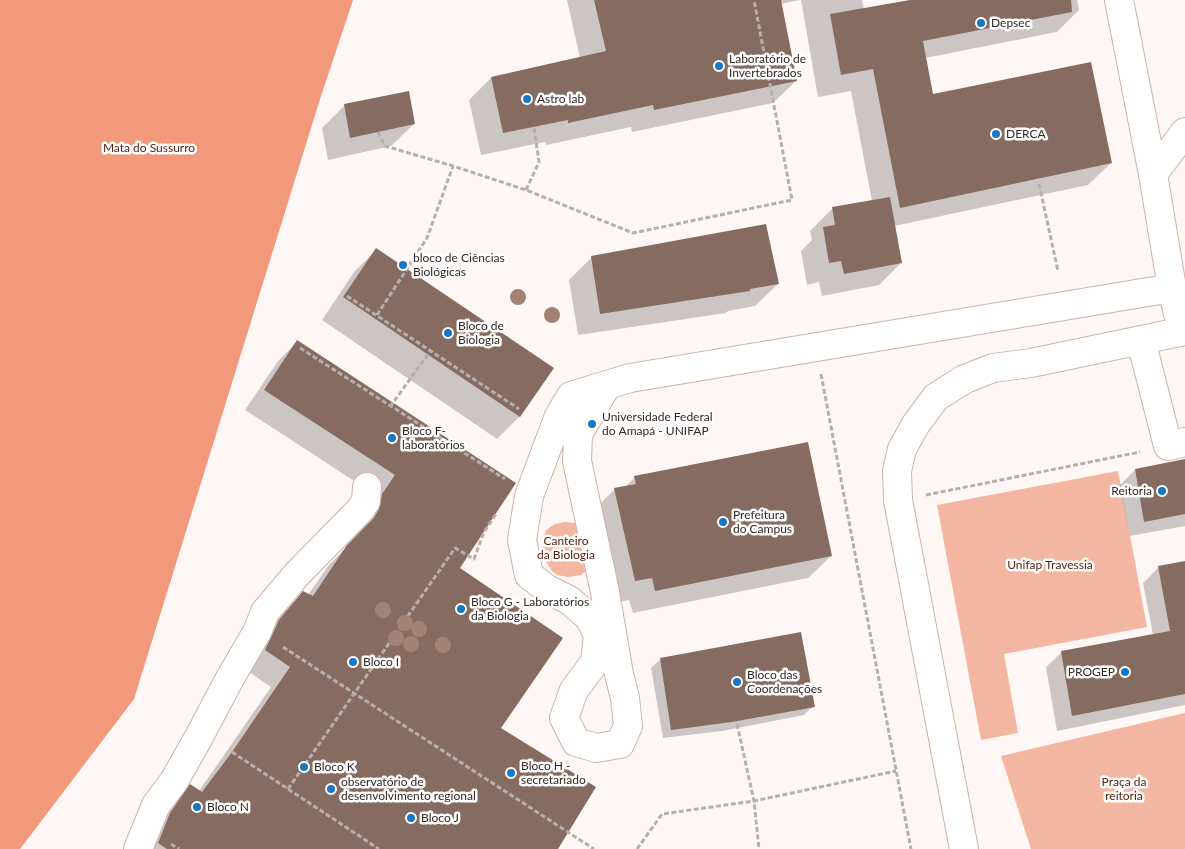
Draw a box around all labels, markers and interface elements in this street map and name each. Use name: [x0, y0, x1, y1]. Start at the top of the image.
place label: Depsec: [991, 16, 1030, 30]
marker: Depsec: [975, 17, 987, 29]
place label: Laboratório de Invertebrados: [729, 52, 806, 80]
marker: Laboratório de Invertebrados: [713, 60, 725, 72]
place label: Astro lab: [537, 92, 584, 106]
marker: Astro lab: [521, 93, 533, 105]
place label: DERCA: [1006, 127, 1046, 141]
marker: DERCA: [990, 128, 1002, 140]
park label: Mata do Sussurro: [103, 141, 195, 155]
place label: bloco de Ciências Biológicas: [413, 251, 505, 279]
marker: bloco de Ciências Biológicas: [397, 259, 409, 271]
place label: Bloco de Biologia: [458, 319, 504, 347]
marker: Bloco de Biologia: [442, 327, 454, 339]
place label: Universidade Federal do Amapá - UNIFAP: [602, 410, 713, 438]
marker: Universidade Federal do Amapá - UNIFAP: [586, 418, 598, 430]
place label: Bloco F- laboratórios: [402, 424, 465, 452]
marker: Bloco F- laboratórios: [386, 432, 398, 444]
place label: Reitoria: [1111, 484, 1152, 498]
marker: Reitoria: [1156, 485, 1168, 497]
place label: Prefeitura do Campus: [733, 508, 792, 536]
marker: Prefeitura do Campus: [717, 516, 729, 528]
park label: Canteiro da Biologia: [537, 534, 595, 562]
park label: Unifap Travessia: [1007, 558, 1093, 572]
place label: Bloco G - Laboratórios da Biologia: [471, 595, 589, 623]
marker: Bloco G - Laboratórios da Biologia: [455, 603, 467, 615]
place label: Bloco I: [363, 655, 399, 669]
marker: Bloco I: [347, 656, 359, 668]
place label: PROGEP: [1068, 665, 1115, 679]
marker: PROGEP: [1119, 666, 1131, 678]
place label: Bloco das Coordenações: [747, 668, 822, 696]
marker: Bloco das Coordenações: [731, 676, 743, 688]
place label: Bloco H - secretariado: [521, 759, 586, 787]
place label: Bloco K: [314, 760, 355, 774]
marker: Bloco K: [298, 761, 310, 773]
marker: Bloco H - secretariado: [505, 767, 517, 779]
place label: observatório de desenvolvimento regional: [341, 775, 476, 803]
park label: Praça da reitoria: [1102, 775, 1146, 803]
marker: observatório de desenvolvimento regional: [325, 783, 337, 795]
place label: Bloco N: [207, 800, 249, 814]
marker: Bloco N: [191, 801, 203, 813]
place label: Bloco J: [421, 811, 459, 825]
marker: Bloco J: [405, 812, 417, 824]

